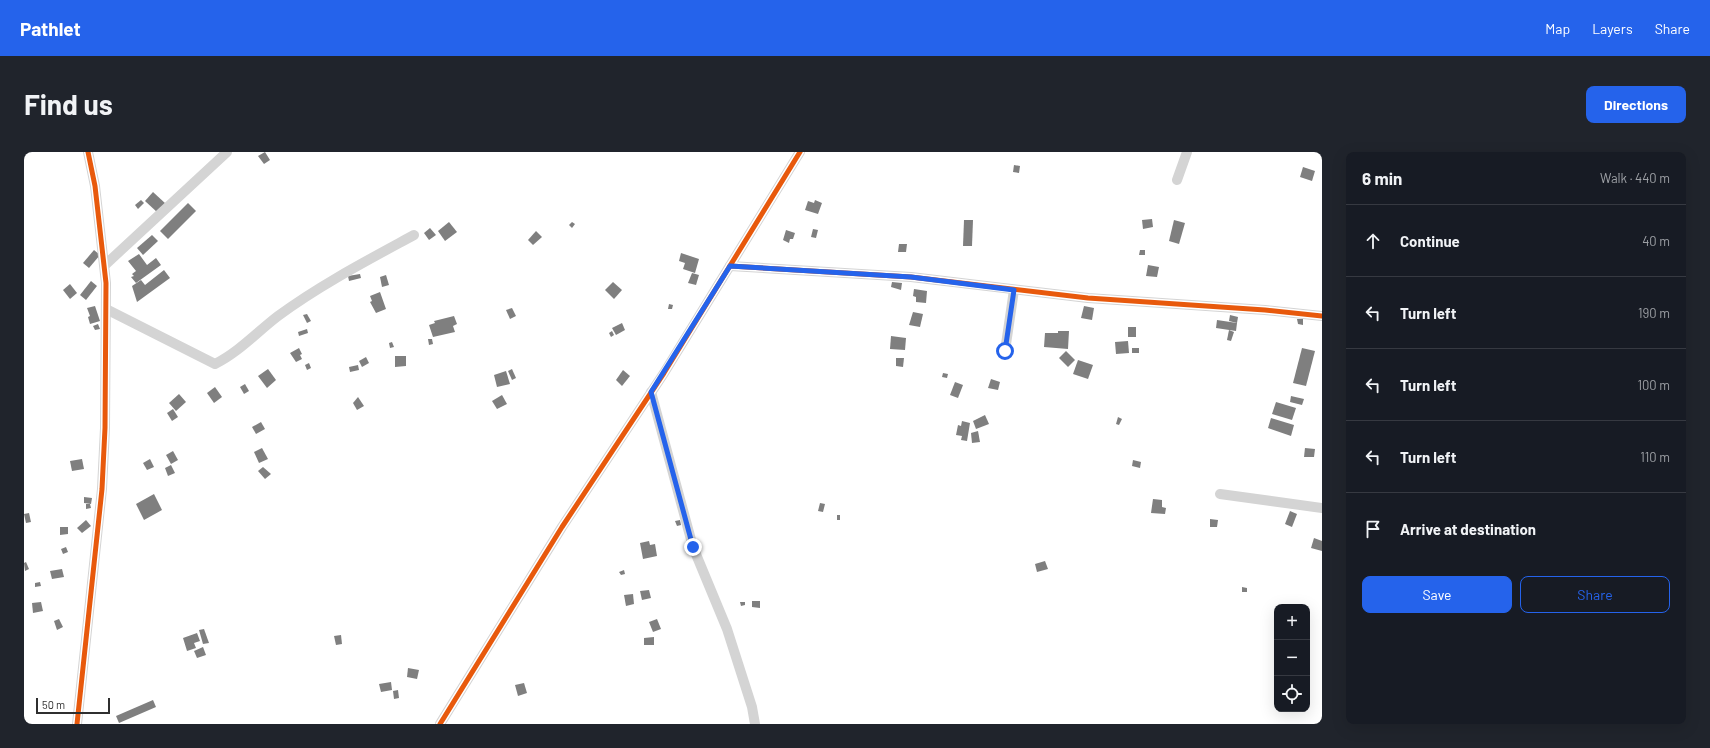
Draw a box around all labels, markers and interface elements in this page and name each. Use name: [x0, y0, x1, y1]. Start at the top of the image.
text: Pathlet: [20, 17, 81, 40]
text: Map: [1545, 20, 1570, 37]
text: Layers: [1592, 20, 1633, 37]
text: Share: [1655, 20, 1690, 37]
button: Directions: [1586, 86, 1686, 123]
text: Find us: [24, 87, 113, 121]
text: 6 min: [1362, 168, 1402, 188]
text: Walk · 440 m: [1600, 170, 1670, 186]
icon: ahead: [1362, 230, 1384, 252]
text: Continue: [1400, 232, 1460, 250]
text: 40 m: [1642, 233, 1670, 249]
icon: left: [1362, 302, 1384, 324]
text: Turn left: [1400, 304, 1456, 322]
text: 190 m: [1638, 305, 1670, 321]
route start: [996, 342, 1014, 360]
icon: left: [1362, 374, 1384, 396]
text: Turn left: [1400, 376, 1456, 394]
text: 100 m: [1637, 377, 1670, 393]
icon: left: [1362, 446, 1384, 468]
text: Turn left: [1400, 448, 1456, 466]
text: 110 m: [1640, 449, 1670, 465]
icon: arrive: [1362, 518, 1384, 540]
text: Arrive at destination: [1400, 520, 1536, 538]
route end: [684, 538, 702, 556]
button: Save: [1362, 576, 1512, 613]
button: Share: [1520, 576, 1670, 613]
map controls: [1274, 604, 1310, 712]
button: +: [1274, 604, 1310, 640]
button: −: [1274, 640, 1310, 676]
button: locate: [1274, 676, 1310, 712]
scale bar: [36, 696, 110, 715]
text: 50 m: [42, 698, 65, 711]

